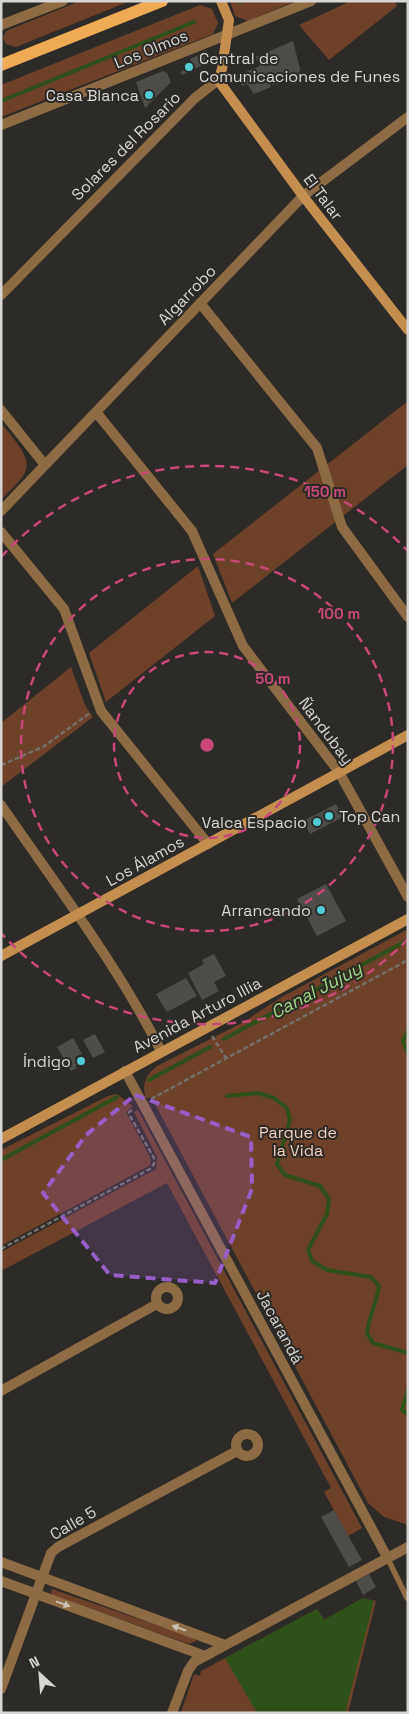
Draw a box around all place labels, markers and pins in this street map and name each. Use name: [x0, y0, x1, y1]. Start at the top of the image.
place label: Central de Comunicaciones de Funes: [199, 48, 400, 87]
marker: Central de Comunicaciones de Funes: [183, 61, 195, 73]
place label: Casa Blanca: [46, 85, 139, 106]
marker: Casa Blanca: [143, 89, 155, 101]
centre of rings: [198, 736, 216, 754]
place label: Top Can: [339, 806, 400, 827]
marker: Top Can: [323, 810, 335, 822]
place label: Valca Espacio: [202, 812, 307, 833]
marker: Valca Espacio: [311, 816, 323, 828]
place label: Arrancando: [221, 900, 311, 921]
marker: Arrancando: [315, 904, 327, 916]
place label: Índigo: [23, 1051, 71, 1072]
marker: Índigo: [75, 1055, 87, 1067]

